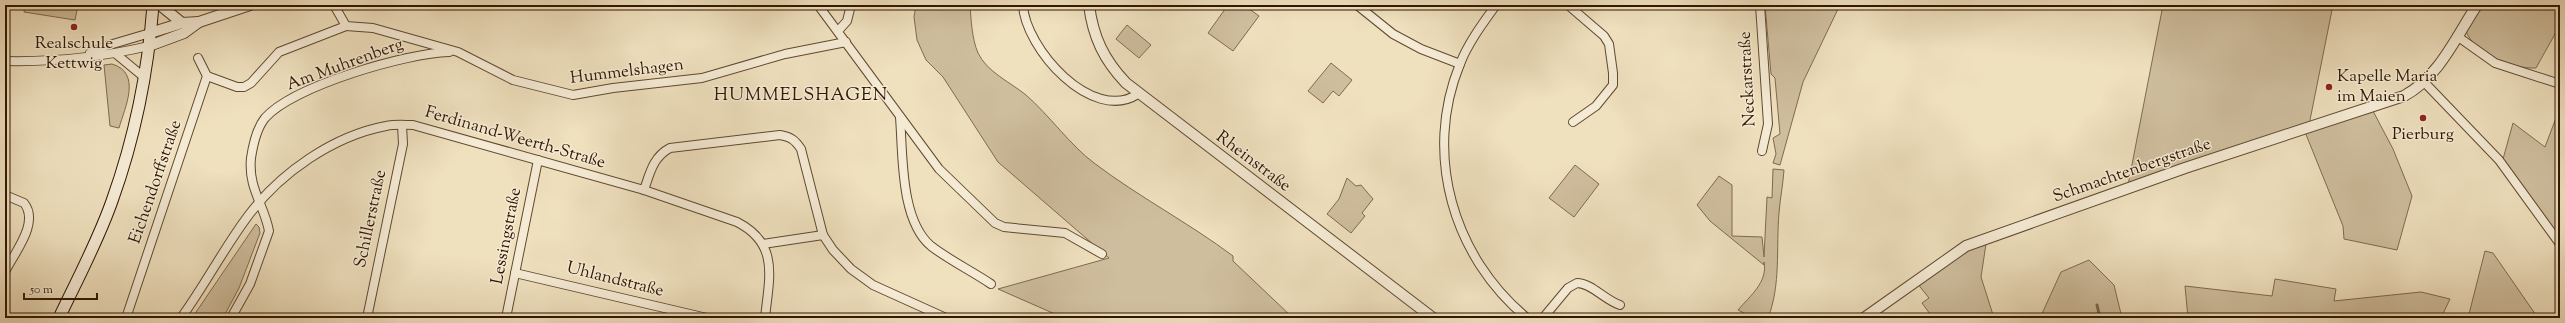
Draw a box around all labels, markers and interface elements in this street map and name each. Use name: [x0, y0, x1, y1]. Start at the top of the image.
marker: Realschule Kettwig: [69, 22, 79, 32]
street label: Neckarstraße: [1734, 31, 1762, 127]
place label: Realschule Kettwig: [35, 32, 113, 76]
street label: Am Muhrenberg: [283, 33, 407, 97]
street label: Hummelshagen: [569, 53, 685, 91]
place label: Kapelle Maria im Maien: [2337, 65, 2438, 109]
marker: Kapelle Maria im Maien: [2324, 82, 2334, 92]
district label: HUMMELSHAGEN: [714, 83, 888, 109]
street label: Ferdinand-Weerth-Straße: [422, 101, 608, 175]
marker: Pierburg: [2418, 113, 2428, 123]
street label: Eichendorffstraße: [124, 117, 188, 247]
place label: Pierburg: [2392, 123, 2454, 147]
street label: Rheinstraße: [1210, 126, 1296, 198]
street label: Schmachtenbergstraße: [2050, 133, 2214, 209]
street label: Schillerstraße: [349, 168, 393, 270]
street label: Lessingstraße: [486, 185, 528, 286]
street label: Uhlandstraße: [564, 256, 666, 304]
scale bar: [24, 275, 97, 301]
text: 50 m: [29, 281, 53, 299]

